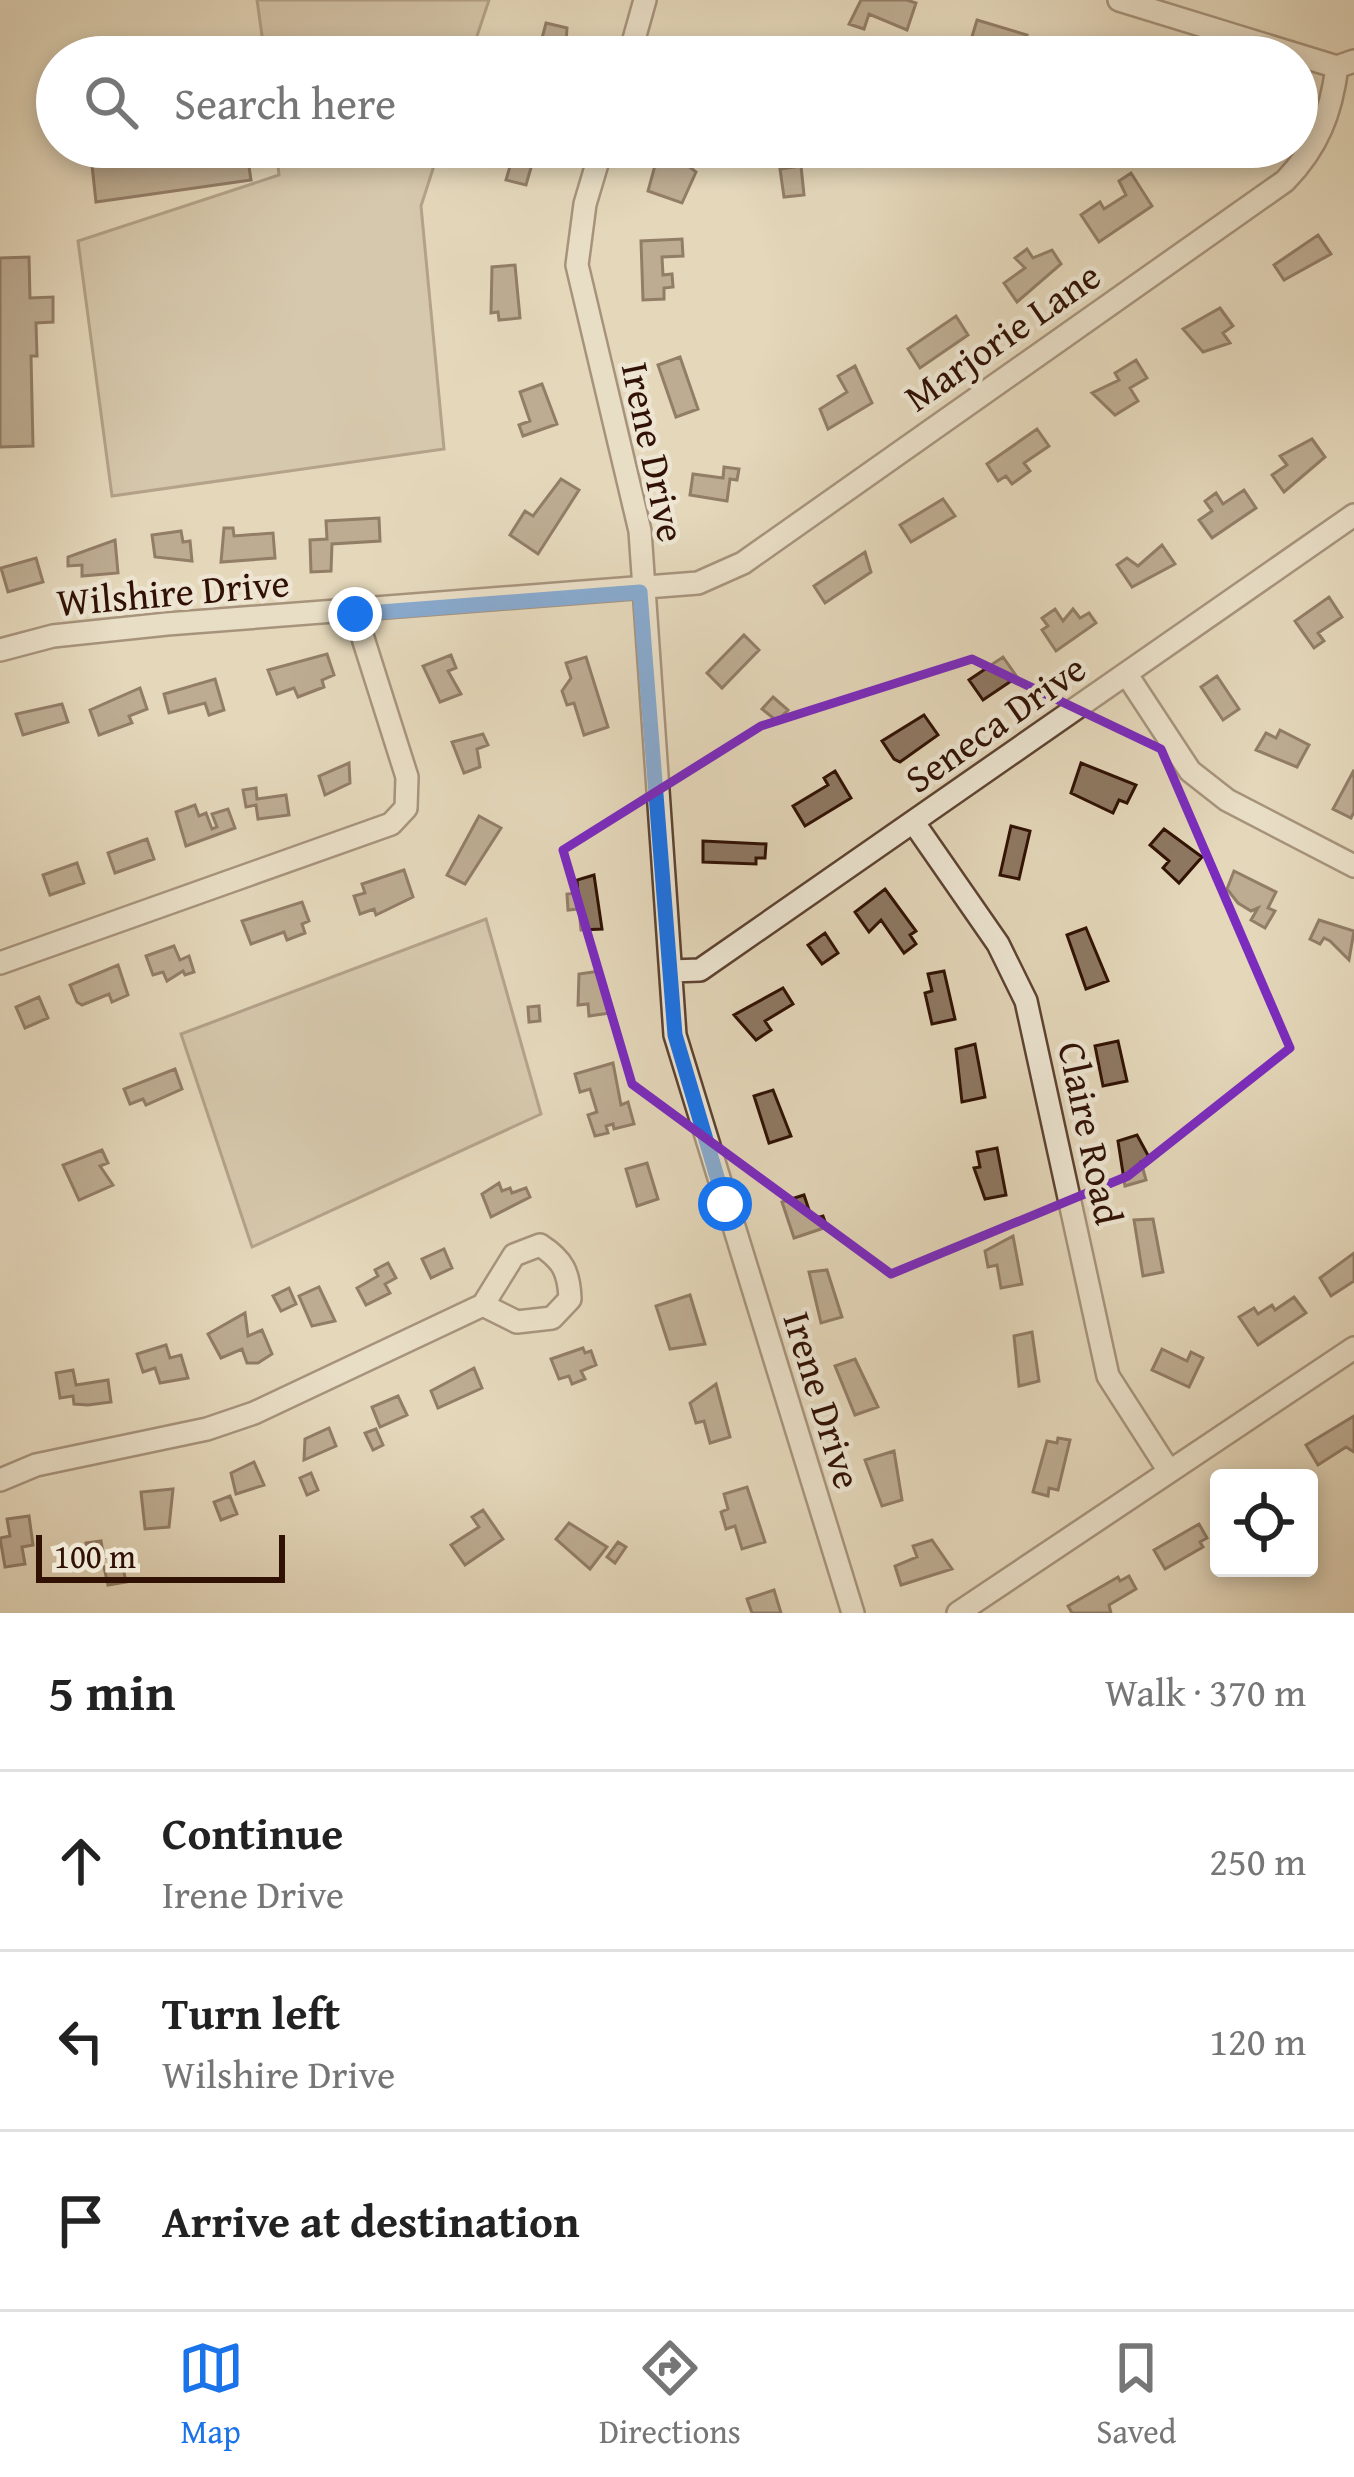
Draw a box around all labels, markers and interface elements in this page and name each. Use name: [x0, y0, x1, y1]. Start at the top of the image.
search box: [36, 36, 1318, 168]
icon: search: [78, 69, 144, 135]
text: Search here: [174, 70, 396, 135]
street label: Marjorie Lane: [892, 247, 1112, 424]
street label: Irene Drive: [608, 357, 701, 547]
street label: Wilshire Drive: [54, 553, 292, 630]
route end: [328, 587, 382, 641]
street label: Seneca Drive: [893, 639, 1097, 806]
street label: Claire Road: [1044, 1036, 1139, 1230]
route start: [698, 1177, 752, 1231]
street label: Irene Drive: [770, 1304, 877, 1495]
map controls: [1210, 1469, 1318, 1577]
button: locate: [1210, 1469, 1318, 1577]
scale bar: [36, 1529, 285, 1582]
text: 100 m: [54, 1532, 136, 1580]
text: 5 min: [48, 1654, 175, 1729]
text: Walk · 370 m: [1105, 1663, 1306, 1720]
text: Continue: [162, 1800, 343, 1865]
icon: ahead: [48, 1828, 114, 1894]
text: 250 m: [1209, 1832, 1306, 1889]
text: Irene Drive: [162, 1865, 344, 1922]
text: Turn left: [162, 1980, 340, 2045]
icon: left: [48, 2008, 114, 2074]
text: 120 m: [1209, 2012, 1306, 2069]
text: Wilshire Drive: [162, 2045, 395, 2102]
icon: arrive: [48, 2188, 114, 2254]
text: Arrive at destination: [162, 2188, 580, 2253]
tab: Map: [178, 2335, 244, 2455]
tab: Directions: [599, 2335, 741, 2455]
tab: Saved: [1096, 2335, 1176, 2455]

